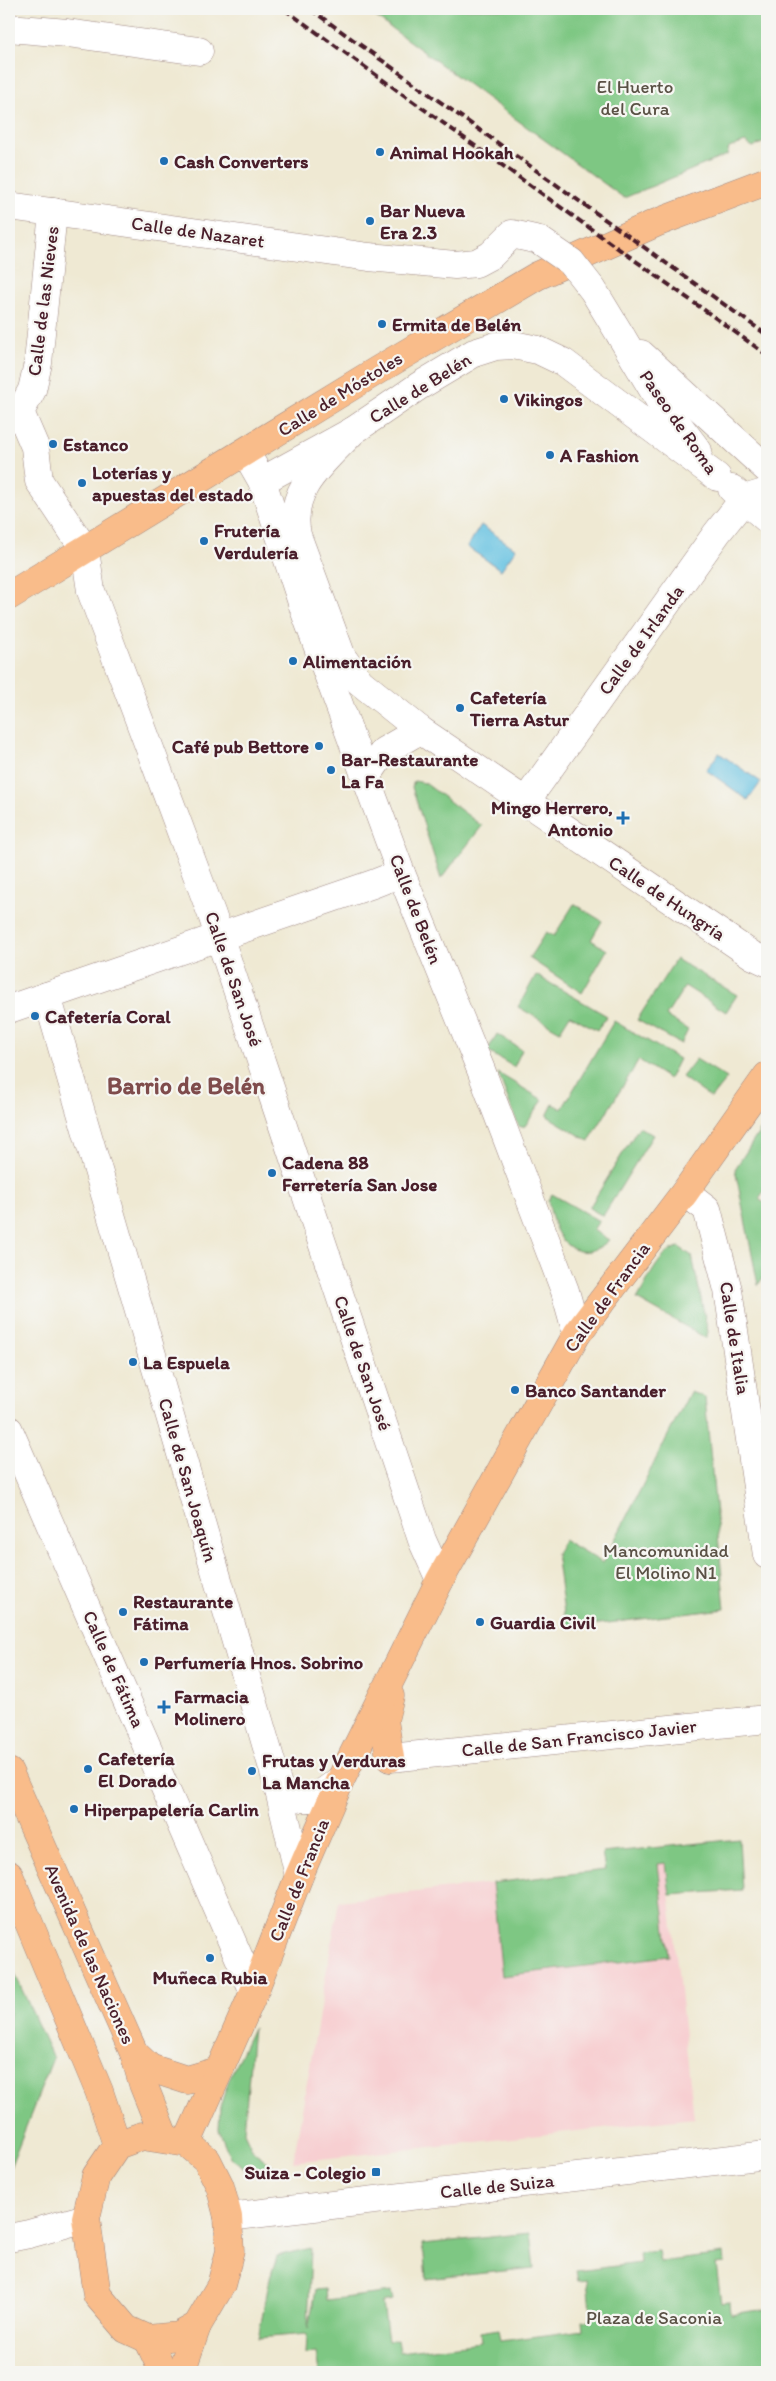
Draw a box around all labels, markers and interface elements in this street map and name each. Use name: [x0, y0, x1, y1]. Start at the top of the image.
park label: El Huerto del Cura: [597, 75, 673, 120]
place label: Animal Hookah: [389, 141, 514, 164]
marker: Animal Hookah: [374, 146, 386, 158]
place label: Cash Converters: [174, 150, 309, 173]
marker: Cash Converters: [158, 155, 170, 167]
place label: Bar Nueva Era 2.3: [380, 199, 466, 244]
street label: Calle de Nazaret: [130, 211, 266, 253]
marker: Bar Nueva Era 2.3: [364, 215, 376, 227]
street label: Calle de las Nieves: [22, 225, 64, 377]
place label: Ermita de Belén: [392, 313, 522, 336]
marker: Ermita de Belén: [376, 318, 388, 330]
street label: Calle de Móstoles: [273, 346, 407, 442]
street label: Calle de Belén: [365, 348, 475, 428]
street label: Paseo de Roma: [635, 365, 723, 479]
place label: Vikingos: [514, 388, 583, 411]
marker: Vikingos: [498, 393, 510, 405]
place label: Estanco: [63, 433, 129, 456]
marker: Estanco: [47, 438, 59, 450]
place label: A Fashion: [559, 444, 639, 467]
marker: A Fashion: [544, 449, 556, 461]
place label: Loterías y apuestas del estado: [92, 461, 254, 506]
marker: Loterías y apuestas del estado: [76, 477, 88, 489]
place label: Frutería Verdulería: [214, 519, 299, 564]
marker: Frutería Verdulería: [198, 535, 210, 547]
street label: Calle de Irlanda: [593, 580, 689, 700]
place label: Alimentación: [302, 650, 412, 673]
marker: Alimentación: [287, 655, 299, 667]
place label: Cafetería Tierra Astur: [469, 686, 570, 731]
marker: Cafetería Tierra Astur: [454, 702, 466, 714]
place label: Café pub Bettore: [172, 735, 309, 758]
marker: Café pub Bettore: [313, 740, 325, 752]
place label: Bar-Restaurante La Fa: [341, 748, 478, 793]
marker: Bar-Restaurante La Fa: [325, 764, 337, 776]
place label: Mingo Herrero, Antonio: [491, 796, 613, 841]
marker: Mingo Herrero, Antonio: [617, 812, 629, 824]
street label: Calle de Belén: [385, 851, 447, 967]
street label: Calle de Hungría: [604, 851, 730, 945]
street label: Calle de San José: [200, 908, 268, 1050]
place label: Cafetería Coral: [45, 1005, 171, 1028]
marker: Cafetería Coral: [29, 1010, 41, 1022]
district label: Barrio de Belén: [107, 1071, 265, 1100]
place label: Cadena 88 Ferretería San Jose: [282, 1151, 437, 1196]
marker: Cadena 88 Ferretería San Jose: [266, 1167, 278, 1179]
street label: Calle de Francia: [559, 1237, 655, 1357]
street label: Calle de Italia: [715, 1280, 755, 1396]
street label: Calle de San José: [329, 1292, 397, 1434]
place label: La Espuela: [143, 1351, 231, 1374]
marker: La Espuela: [127, 1356, 139, 1368]
place label: Banco Santander: [525, 1379, 666, 1402]
marker: Banco Santander: [509, 1384, 521, 1396]
street label: Calle de San Joaquín: [154, 1395, 222, 1565]
park label: Mancomunidad El Molino N1: [603, 1539, 730, 1584]
place label: Restaurante Fátima: [133, 1590, 233, 1635]
marker: Restaurante Fátima: [117, 1606, 129, 1618]
street label: Calle de Fátima: [78, 1607, 150, 1731]
place label: Guardia Civil: [490, 1611, 596, 1634]
marker: Guardia Civil: [474, 1616, 486, 1628]
place label: Perfumería Hnos. Sobrino: [154, 1651, 364, 1674]
marker: Perfumería Hnos. Sobrino: [138, 1656, 150, 1668]
place label: Farmacia Molinero: [174, 1685, 250, 1730]
marker: Farmacia Molinero: [158, 1701, 170, 1713]
street label: Calle de San Francisco Javier: [460, 1714, 699, 1762]
place label: Cafetería El Dorado: [98, 1747, 177, 1792]
place label: Frutas y Verduras La Mancha: [262, 1749, 406, 1794]
marker: Cafetería El Dorado: [82, 1763, 94, 1775]
marker: Frutas y Verduras La Mancha: [246, 1765, 258, 1777]
place label: Hiperpapelería Carlin: [84, 1798, 259, 1821]
marker: Hiperpapelería Carlin: [68, 1803, 80, 1815]
street label: Calle de Francia: [264, 1815, 334, 1945]
street label: Avenida de las Naciones: [40, 1861, 140, 2047]
marker: Muñeca Rubia: [204, 1952, 216, 1964]
place label: Muñeca Rubia: [153, 1966, 268, 1989]
place label: Suiza - Colegio: [245, 2161, 366, 2184]
marker: Suiza - Colegio: [370, 2166, 382, 2178]
street label: Calle de Suiza: [439, 2169, 555, 2203]
park label: Plaza de Saconia: [586, 2306, 722, 2329]

